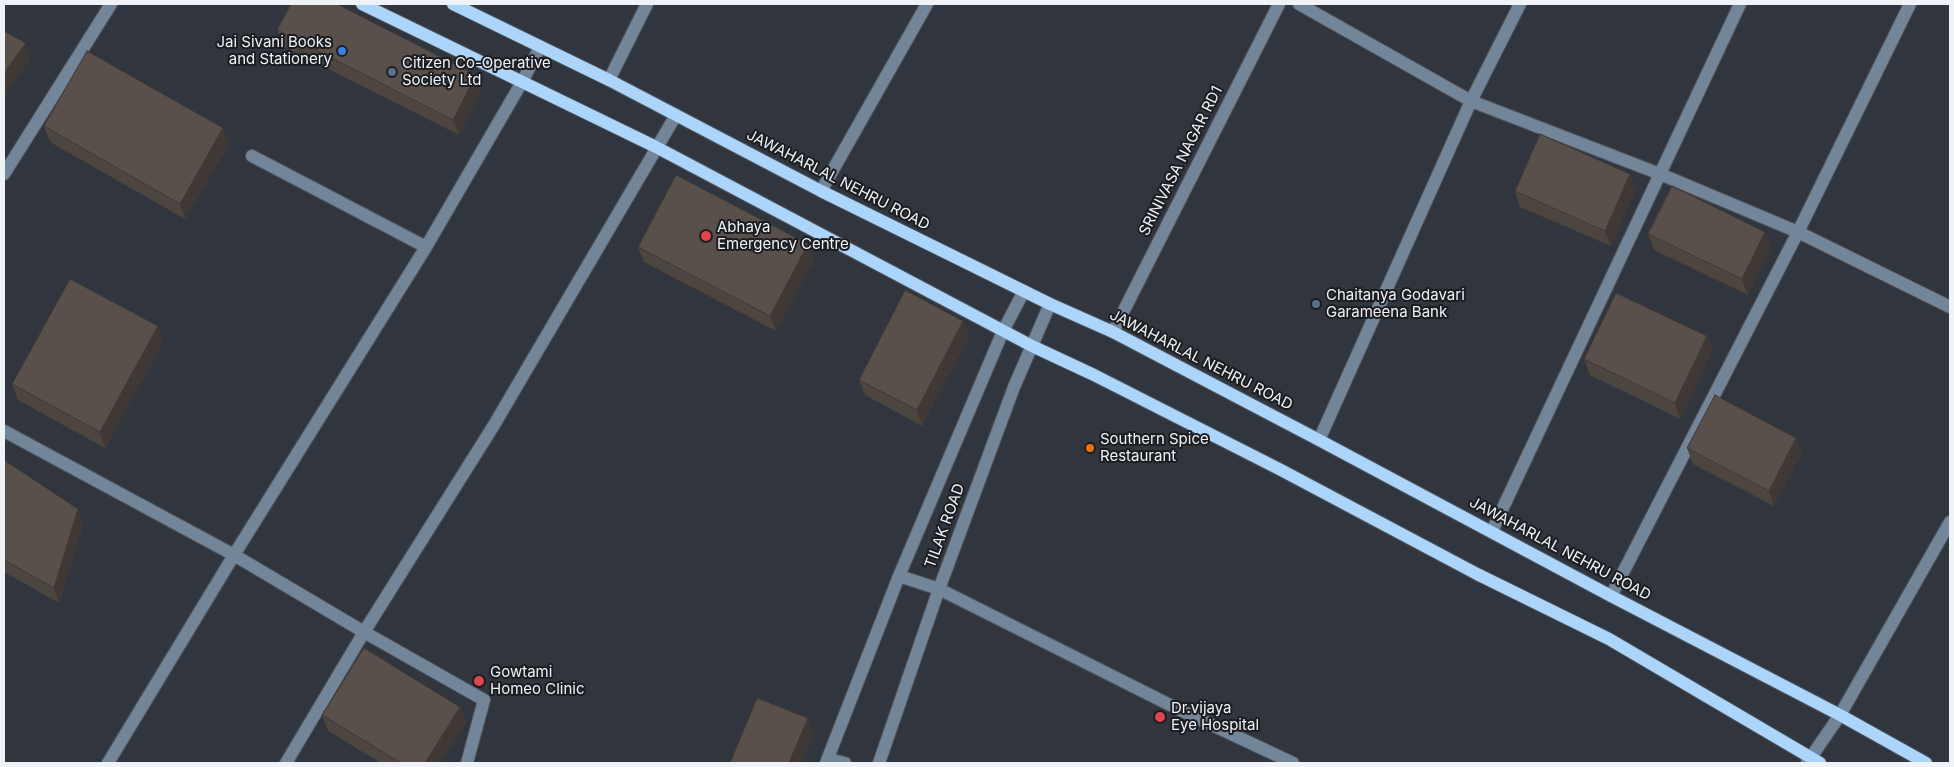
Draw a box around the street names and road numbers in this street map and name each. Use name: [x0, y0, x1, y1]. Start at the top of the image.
street label: SRINIVASA NAGAR RD1: [1135, 83, 1227, 239]
street label: JAWAHARLAL NEHRU ROAD: [743, 126, 933, 234]
street label: JAWAHARLAL NEHRU ROAD: [1106, 306, 1296, 414]
street label: TILAK ROAD: [921, 481, 969, 571]
street label: JAWAHARLAL NEHRU ROAD: [1466, 493, 1654, 605]

